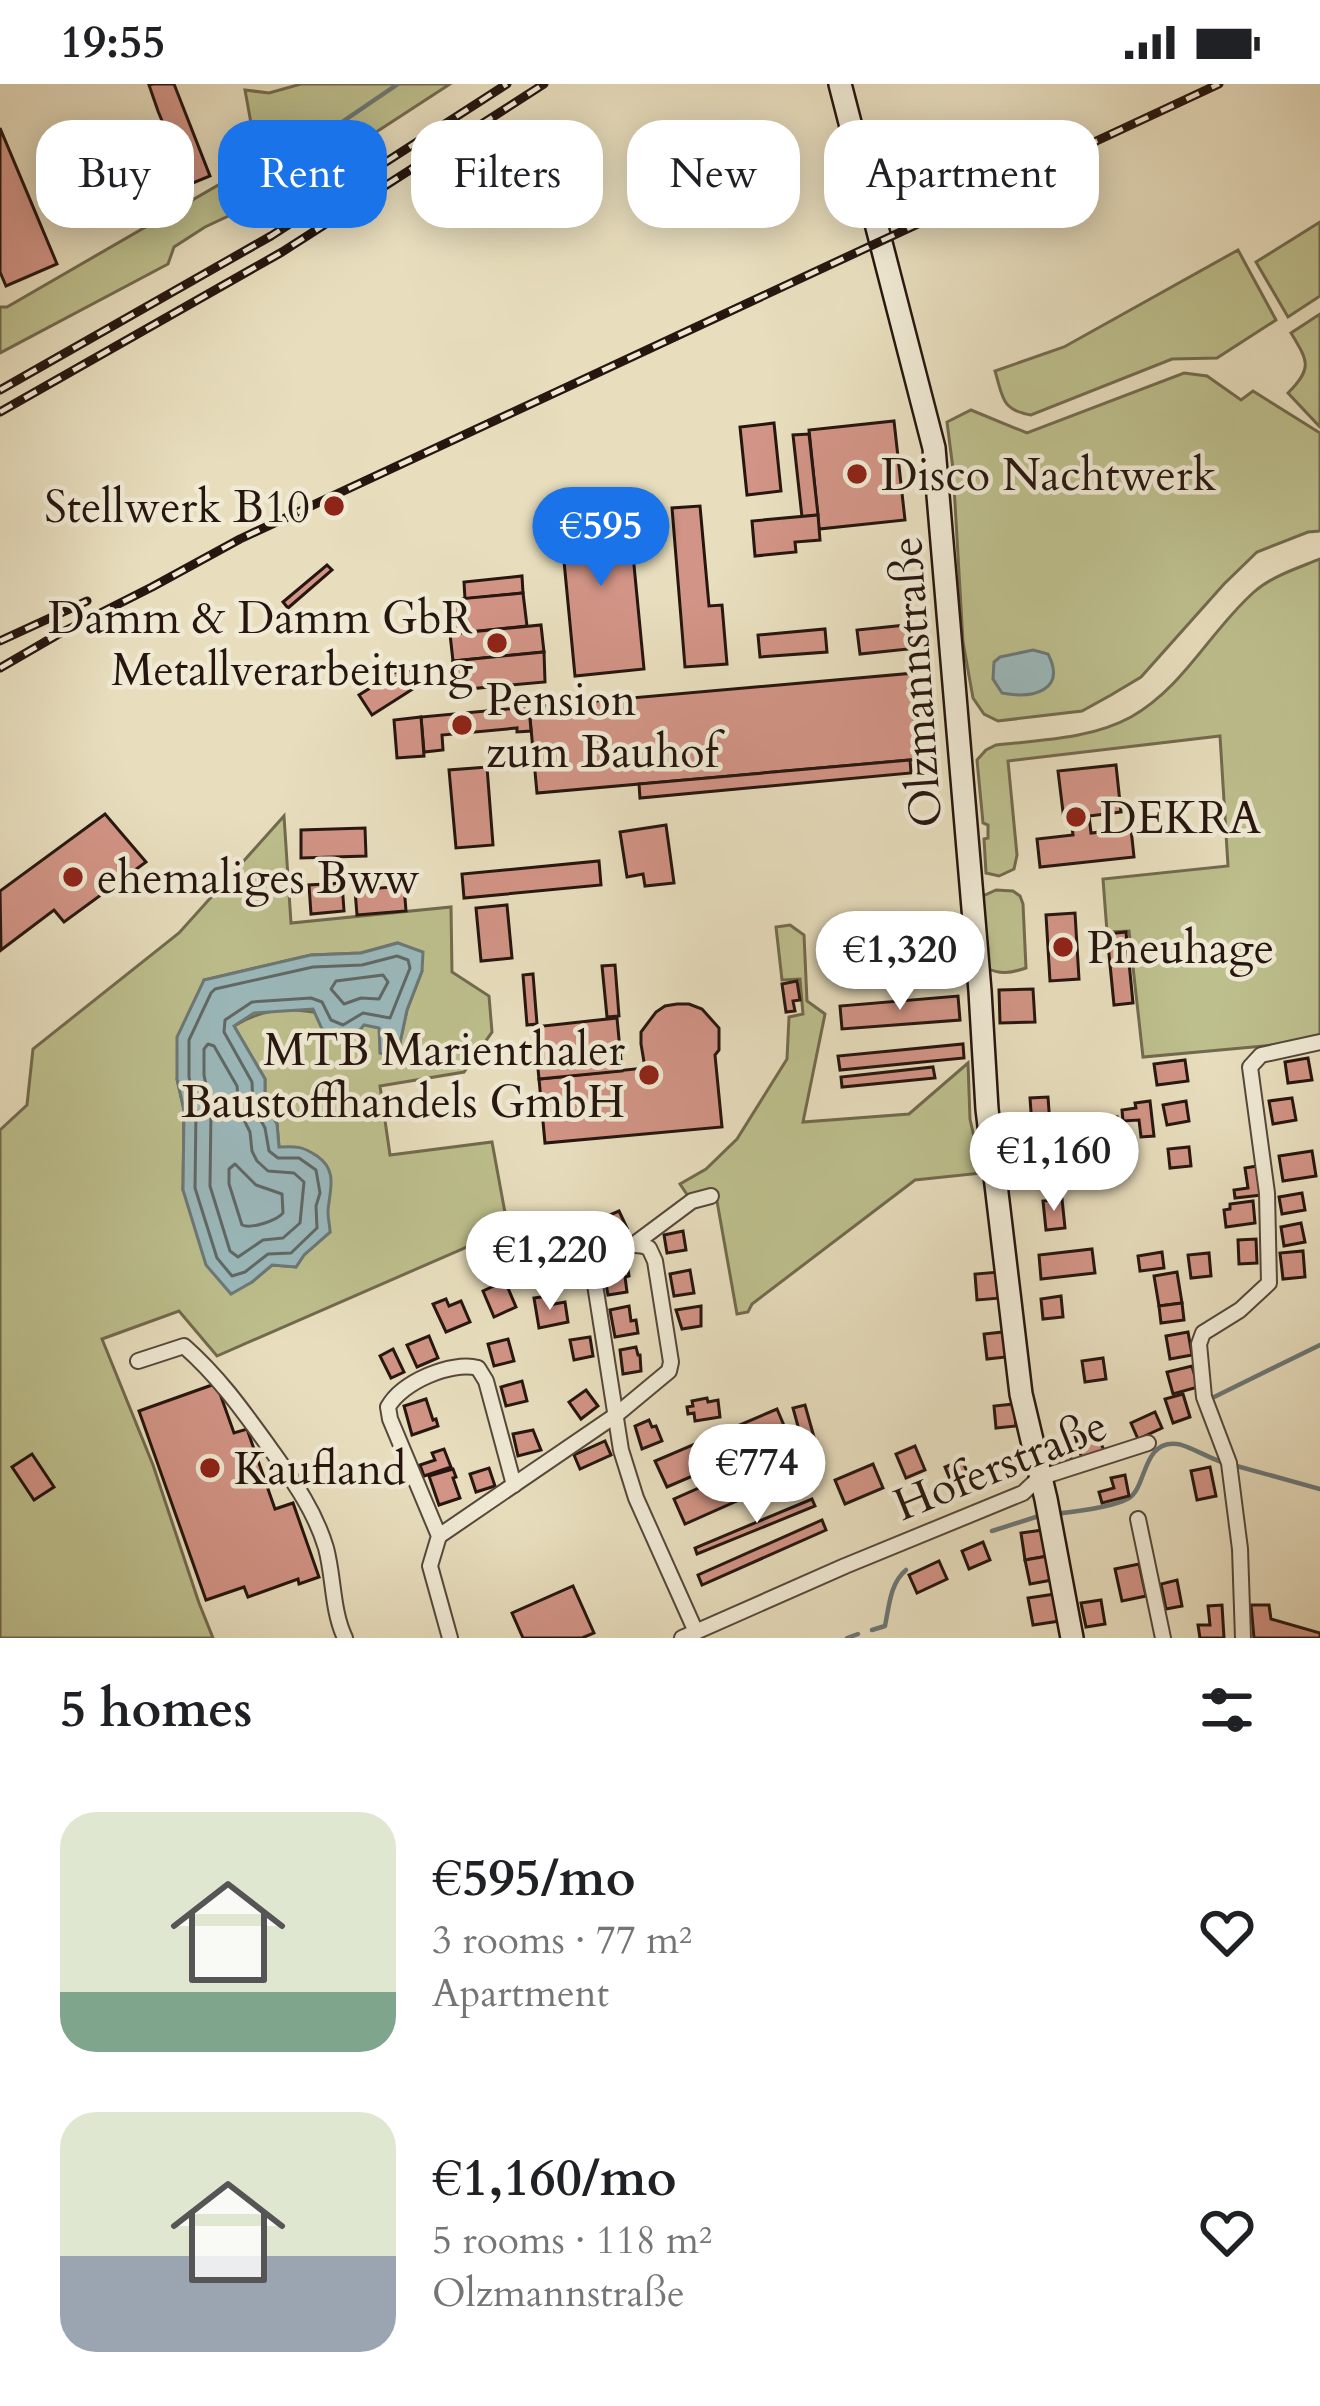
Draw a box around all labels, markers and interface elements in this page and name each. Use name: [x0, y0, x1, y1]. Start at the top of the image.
text: 19:55: [60, 12, 165, 73]
chip: Buy: [36, 120, 194, 228]
chip: Rent: [218, 120, 387, 228]
chip: Filters: [411, 120, 603, 228]
chip: New: [627, 120, 800, 228]
chip: Apartment: [824, 120, 1099, 228]
place label: Disco Nachtwerk: [881, 445, 1216, 506]
marker: Disco Nachtwerk: [844, 461, 870, 487]
place label: Stellwerk B10: [44, 477, 310, 538]
pin: €595: [530, 487, 672, 589]
marker: Stellwerk B10: [321, 493, 347, 519]
text: €595: [559, 499, 643, 552]
street label: Olzmannstraße: [876, 534, 957, 829]
place label: Damm & Damm GbR Metallverarbeitung: [48, 588, 474, 701]
marker: Damm & Damm GbR Metallverarbeitung: [484, 630, 510, 656]
place label: Pension zum Bauhof: [486, 670, 726, 783]
marker: Pension zum Bauhof: [449, 712, 475, 738]
place label: DEKRA: [1100, 788, 1261, 849]
marker: DEKRA: [1063, 804, 1089, 830]
place label: ehemaliges Bww: [97, 848, 420, 909]
marker: ehemaliges Bww: [60, 864, 86, 890]
pin: €1,320: [802, 911, 998, 1013]
place label: Pneuhage: [1087, 918, 1274, 979]
text: €1,320: [843, 923, 957, 976]
marker: Pneuhage: [1050, 934, 1076, 960]
place label: MTB Marienthaler Baustoffhandels GmbH: [182, 1020, 626, 1133]
marker: MTB Marienthaler Baustoffhandels GmbH: [636, 1062, 662, 1088]
pin: €1,160: [956, 1112, 1152, 1214]
text: €1,160: [997, 1124, 1111, 1177]
pin: €1,220: [452, 1211, 648, 1313]
text: €1,220: [493, 1223, 607, 1276]
street label: Hoferstraße: [885, 1395, 1116, 1536]
pin: €774: [686, 1424, 828, 1526]
text: €774: [715, 1436, 799, 1489]
place label: Kaufland: [234, 1439, 406, 1500]
marker: Kaufland: [197, 1455, 223, 1481]
text: 5 homes: [60, 1675, 252, 1745]
icon: filters: [1194, 1677, 1260, 1743]
text: €595/mo: [432, 1844, 635, 1914]
icon: home: [156, 1860, 300, 2004]
icon: heart: [1194, 1899, 1260, 1965]
text: 3 rooms · 77 m²: [432, 1914, 692, 1967]
text: Apartment: [432, 1967, 609, 2020]
text: €1,160/mo: [432, 2144, 677, 2214]
icon: home: [156, 2160, 300, 2304]
icon: heart: [1194, 2199, 1260, 2265]
text: 5 rooms · 118 m²: [432, 2214, 712, 2267]
text: Olzmannstraße: [432, 2267, 685, 2320]

